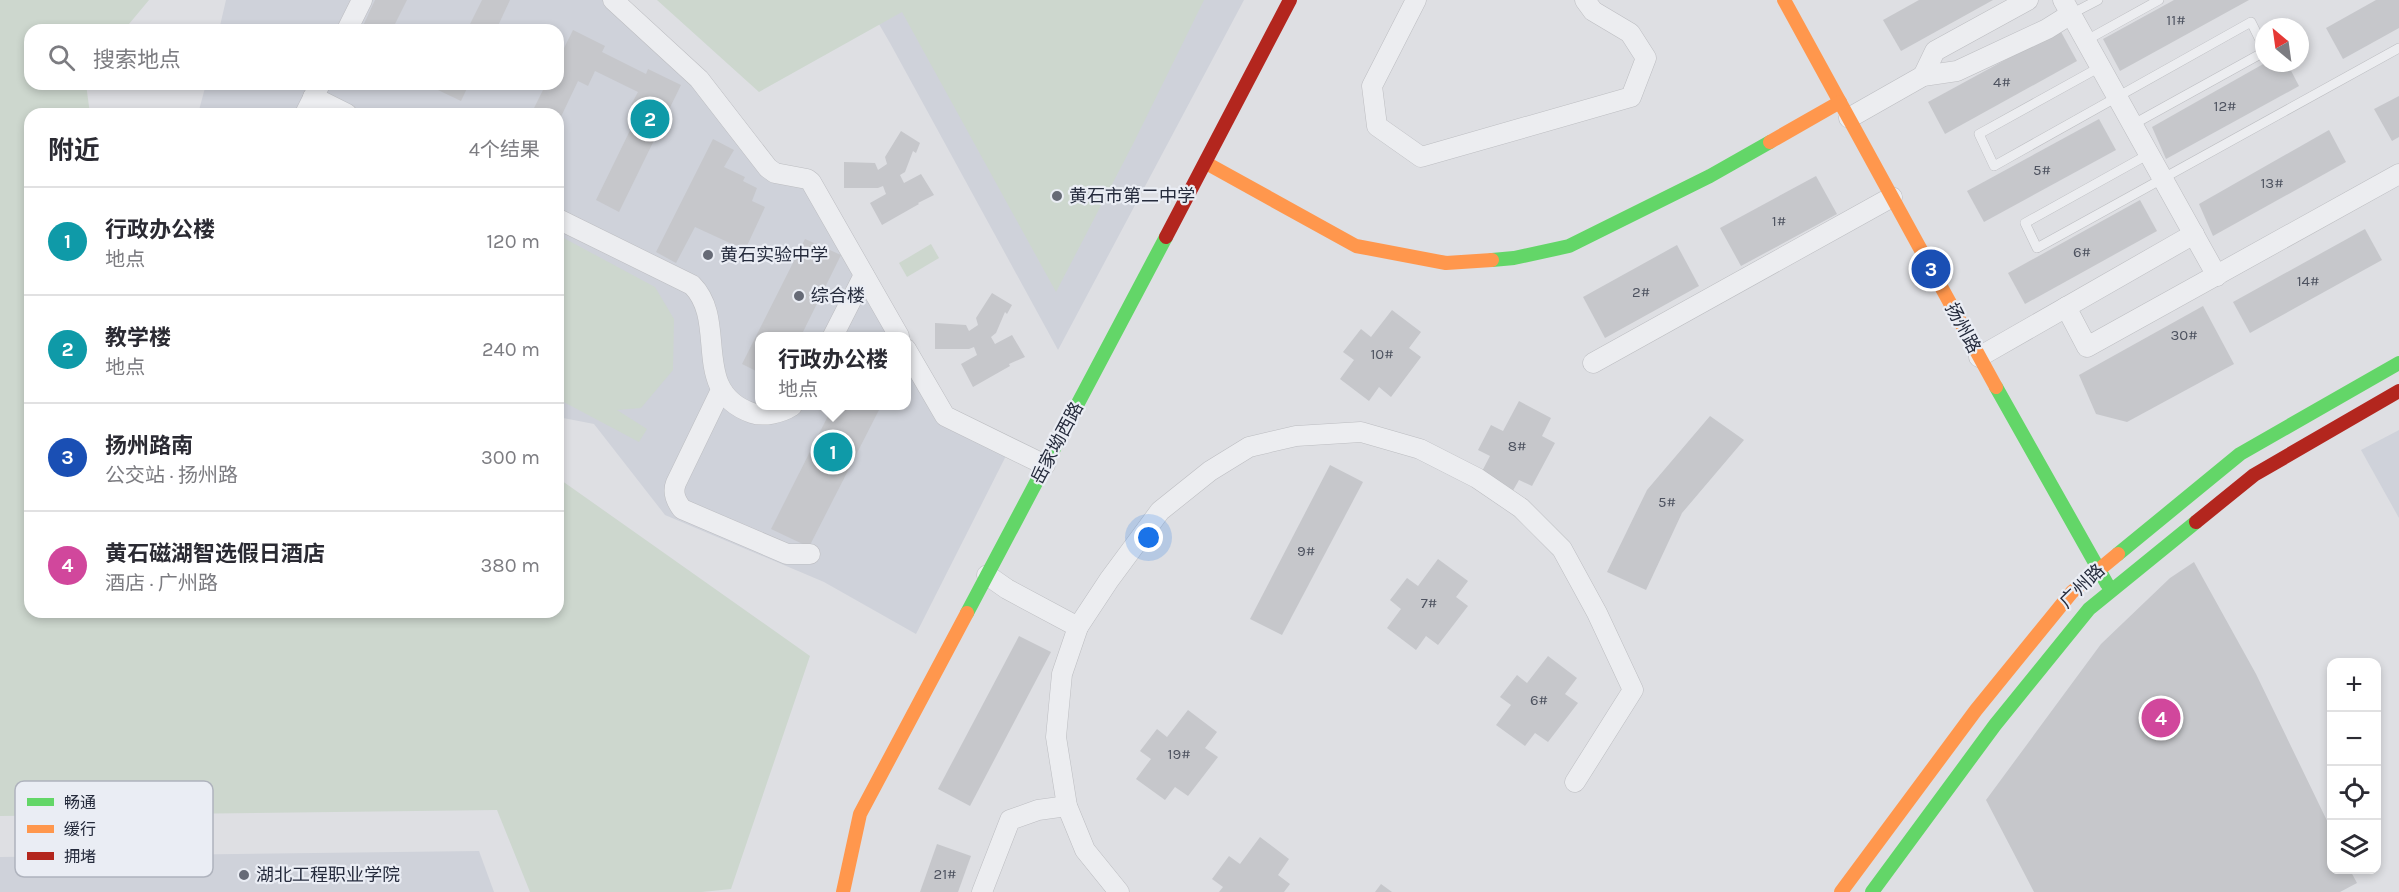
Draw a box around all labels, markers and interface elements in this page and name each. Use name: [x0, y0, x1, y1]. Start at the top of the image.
house number: 11#: [2166, 11, 2186, 29]
north arrow: [2255, 18, 2309, 72]
search box: [24, 24, 564, 90]
icon: search: [45, 41, 78, 74]
text: 搜索地点: [93, 47, 181, 73]
house number: 4#: [1993, 73, 2011, 91]
pin: 2: [630, 96, 670, 142]
house number: 12#: [2213, 97, 2237, 115]
text: 附近: [48, 135, 100, 166]
text: 4个结果: [469, 138, 540, 161]
house number: 5#: [2033, 161, 2051, 179]
house number: 13#: [2260, 174, 2284, 192]
place label: 黄石市第二中学: [1069, 185, 1195, 207]
marker: 黄石市第二中学: [1050, 189, 1064, 203]
house number: 1#: [1772, 212, 1786, 230]
text: 行政办公楼: [105, 217, 215, 243]
text: 1: [64, 230, 71, 253]
text: 120 m: [486, 230, 540, 253]
house number: 6#: [2073, 243, 2091, 261]
place label: 黄石实验中学: [720, 244, 828, 266]
pin: 3: [1912, 246, 1950, 292]
text: 地点: [105, 248, 145, 271]
marker: 黄石实验中学: [701, 248, 715, 262]
house number: 14#: [2297, 272, 2319, 290]
house number: 2#: [1632, 283, 1650, 301]
place label: 综合楼: [811, 285, 865, 307]
marker: 综合楼: [792, 289, 806, 303]
street label: 扬州路: [1941, 299, 1985, 357]
text: 教学楼: [105, 325, 171, 351]
house number: 30#: [2170, 326, 2198, 344]
popup: [755, 332, 911, 410]
text: 2: [61, 338, 74, 361]
text: 240 m: [482, 338, 540, 361]
house number: 10#: [1370, 345, 1394, 363]
text: 行政办公楼: [778, 347, 888, 373]
text: 地点: [105, 356, 145, 379]
text: 地点: [778, 378, 818, 401]
street label: 岳家坳西路: [1026, 398, 1088, 488]
pin: 1: [814, 430, 852, 474]
text: 扬州路南: [105, 433, 193, 459]
house number: 8#: [1508, 437, 1526, 455]
text: 3: [61, 446, 74, 469]
text: 300 m: [481, 446, 540, 469]
text: 公交站 · 扬州路: [105, 464, 238, 487]
house number: 5#: [1658, 493, 1676, 511]
your location: [1134, 523, 1163, 552]
text: 黄石磁湖智选假日酒店: [105, 541, 325, 567]
house number: 9#: [1297, 542, 1315, 560]
text: 4: [62, 554, 73, 577]
text: 380 m: [481, 554, 540, 577]
street label: 广州路: [2055, 559, 2109, 613]
text: 酒店 · 广州路: [105, 572, 218, 595]
house number: 7#: [1421, 594, 1437, 612]
map controls: [2327, 658, 2381, 874]
button: +: [2327, 658, 2381, 712]
house number: 6#: [1530, 691, 1548, 709]
pin: 4: [2142, 696, 2180, 740]
button: −: [2327, 712, 2381, 766]
house number: 19#: [1167, 745, 1191, 763]
button: locate: [2327, 766, 2381, 820]
legend: [15, 781, 213, 877]
text: 畅通: [64, 793, 96, 812]
text: 缓行: [64, 820, 96, 839]
button: layers: [2327, 820, 2381, 874]
text: 拥堵: [64, 847, 96, 866]
place label: 湖北工程职业学院: [256, 864, 400, 886]
house number: 21#: [933, 865, 957, 883]
marker: 湖北工程职业学院: [237, 868, 251, 882]

